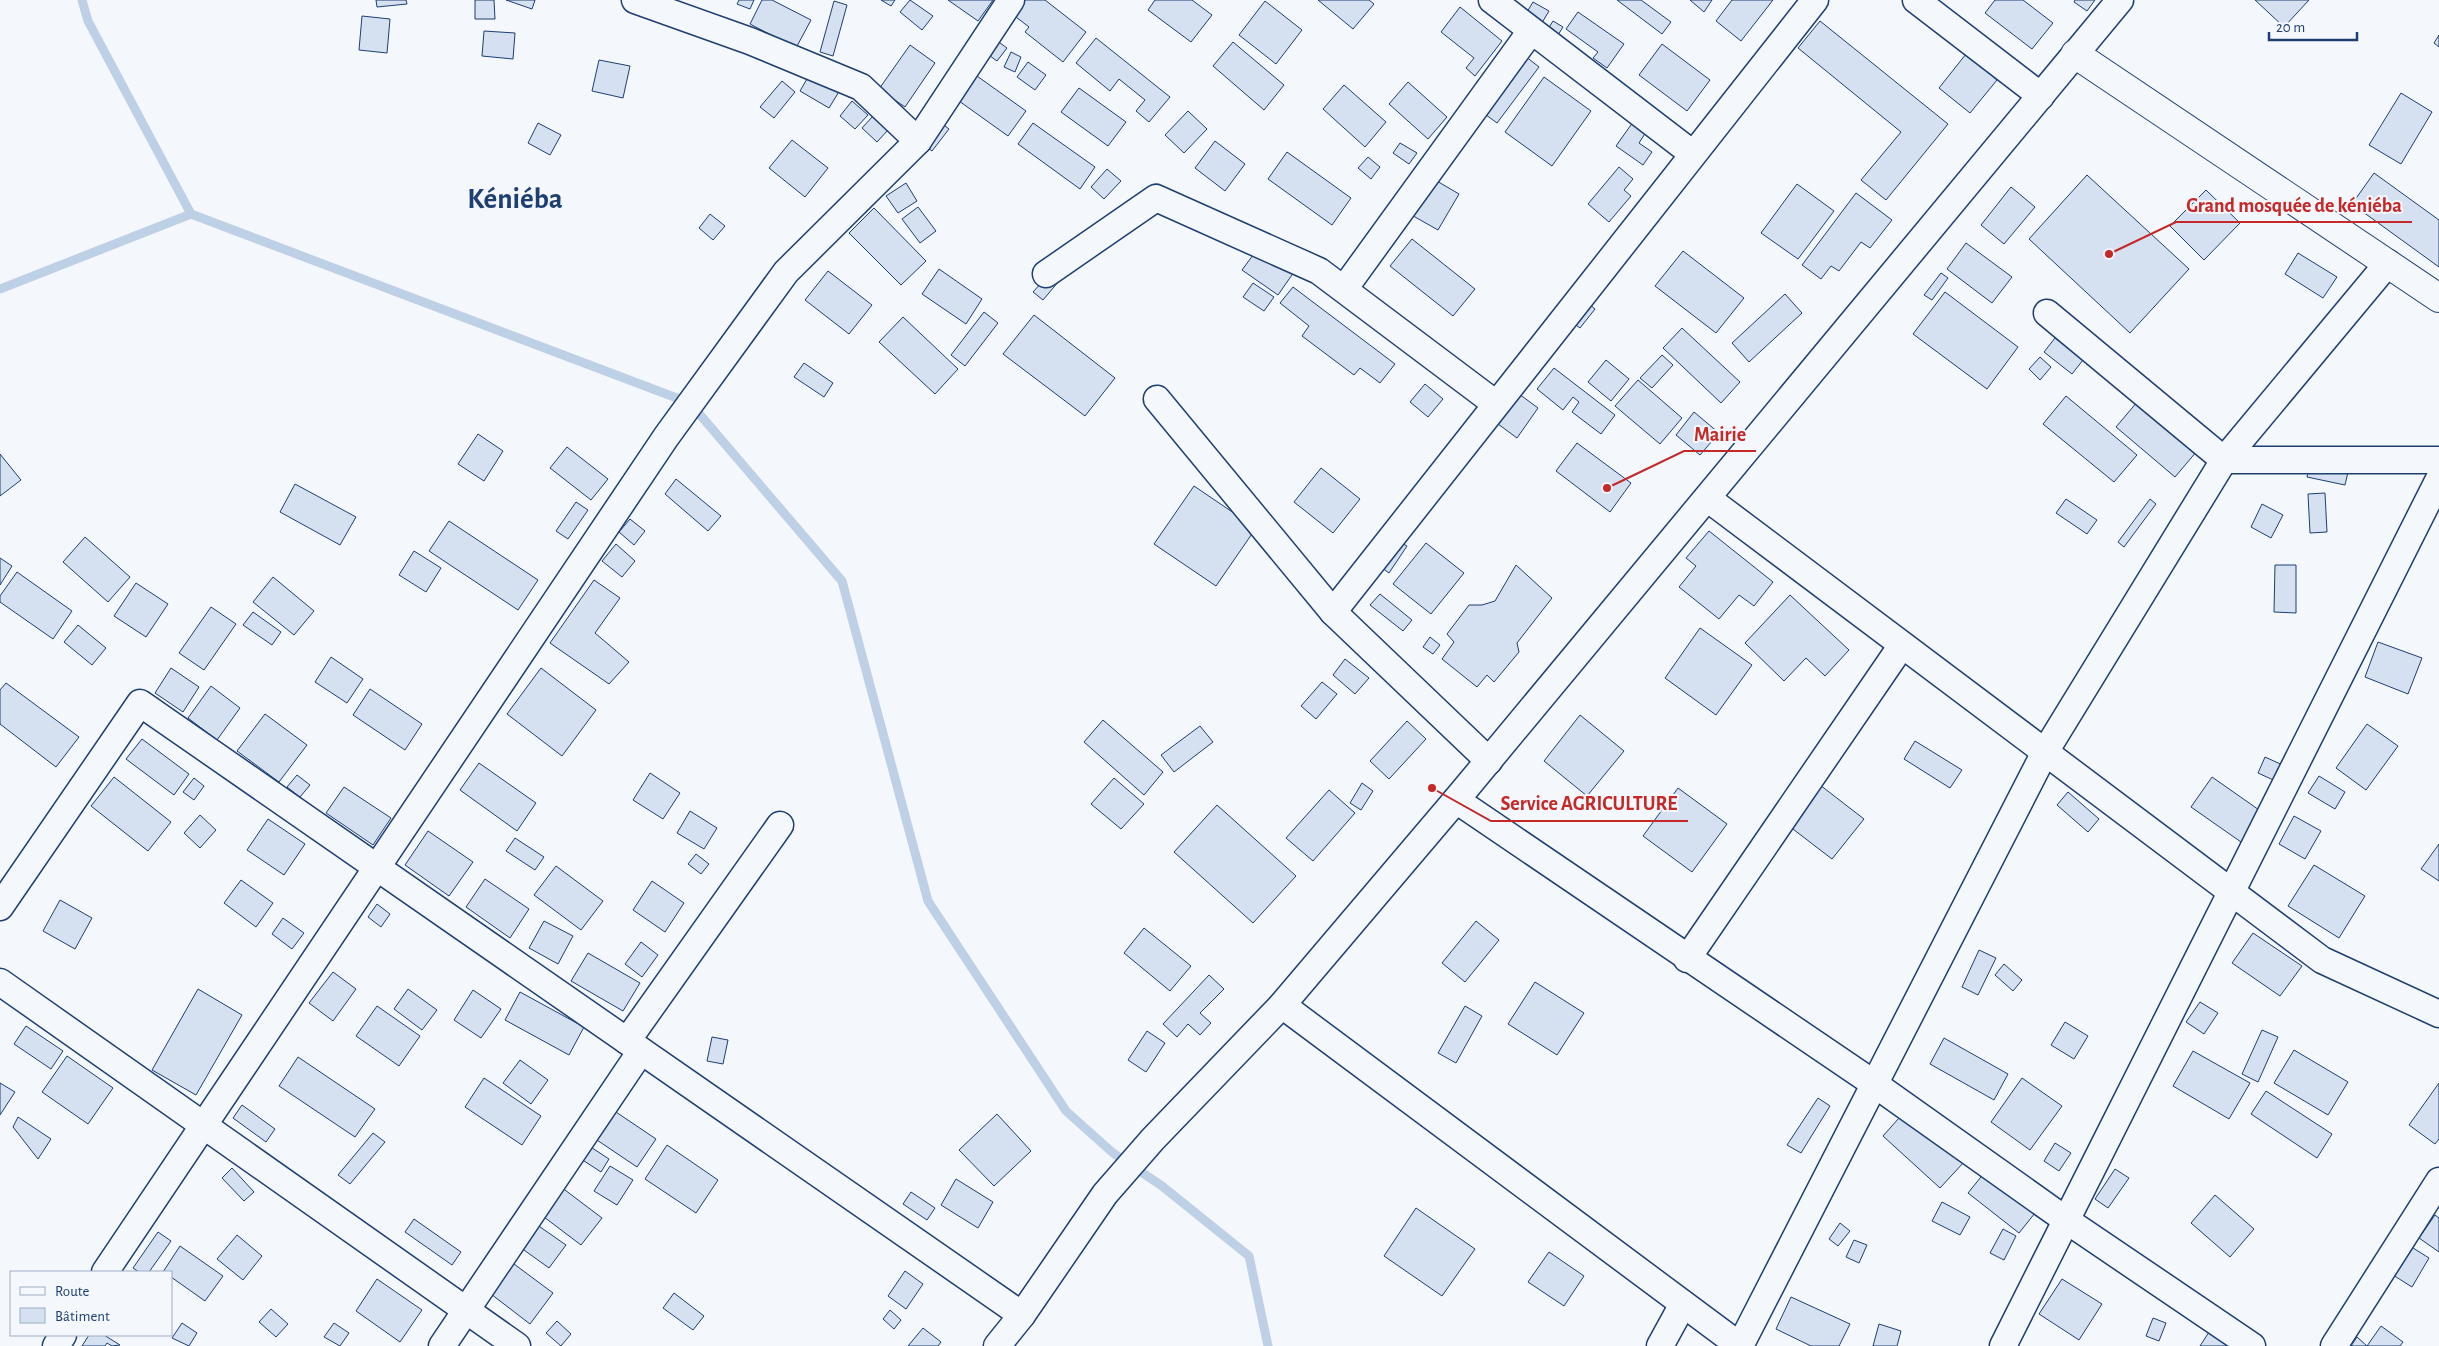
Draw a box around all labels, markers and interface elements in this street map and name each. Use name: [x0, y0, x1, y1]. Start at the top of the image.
scale bar: [2269, 10, 2356, 42]
text: 20 m: [2276, 20, 2305, 35]
district label: Kéniéba: [467, 185, 563, 214]
callout: Grand mosquée de kéniéba: [2176, 187, 2412, 222]
text: Grand mosquée de kéniéba: [2186, 196, 2402, 216]
callout: Mairie: [1684, 416, 1756, 451]
text: Mairie: [1694, 425, 1746, 445]
callout: Service AGRICULTURE: [1491, 786, 1688, 821]
text: Service AGRICULTURE: [1501, 794, 1677, 814]
legend: [10, 1271, 172, 1336]
text: Route: [55, 1284, 89, 1299]
text: Bâtiment: [55, 1309, 110, 1324]

